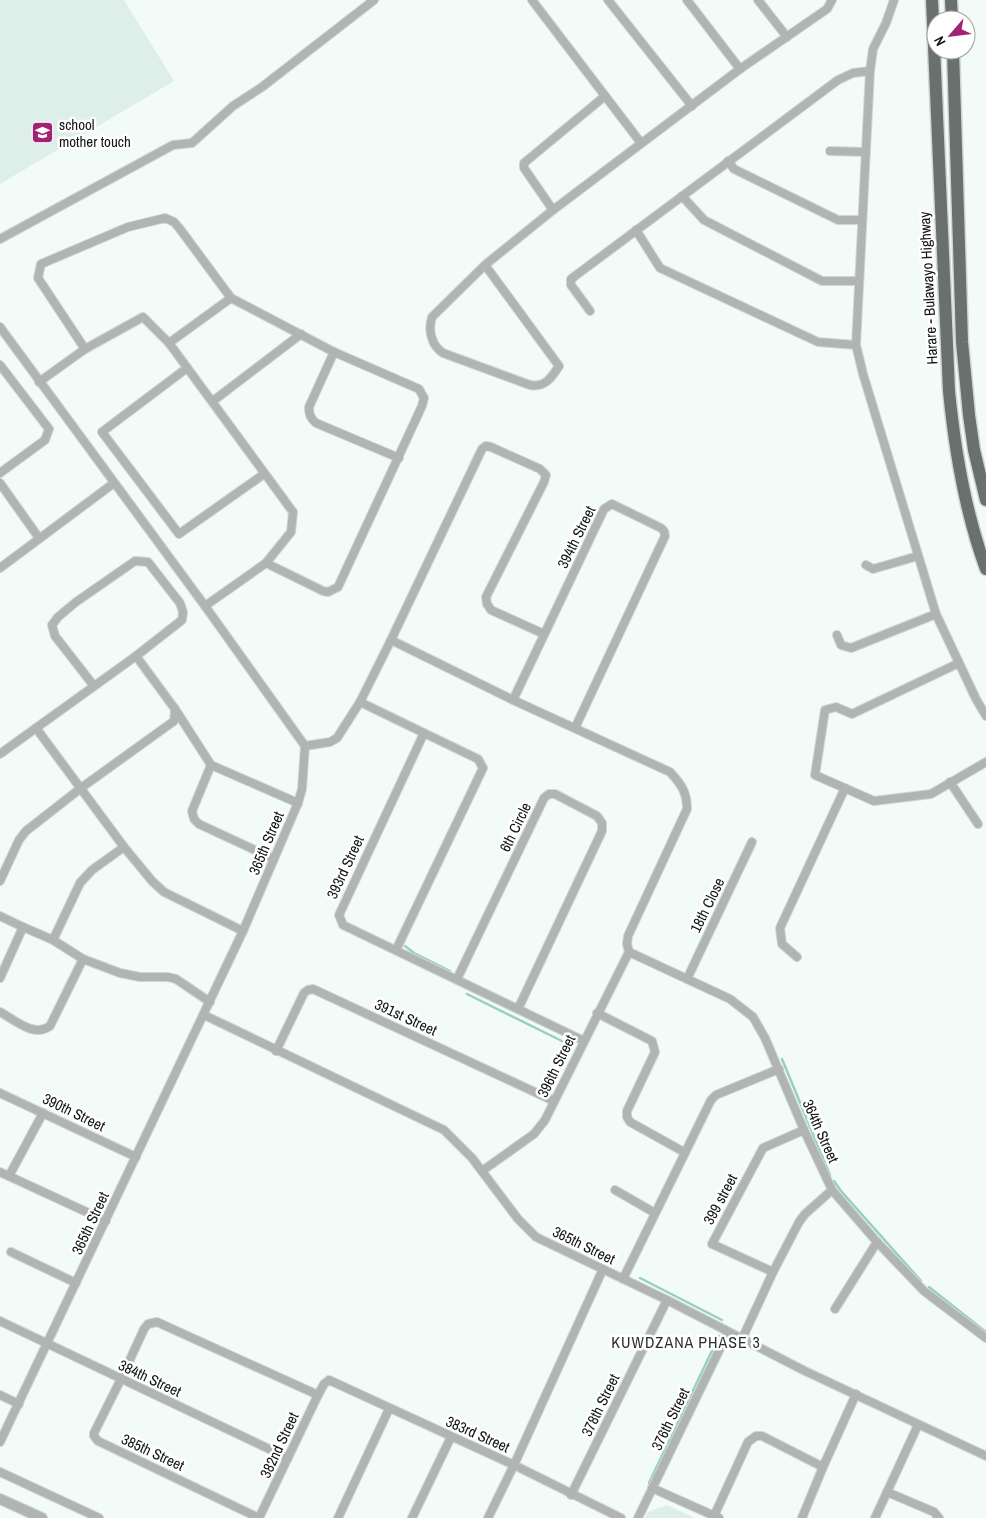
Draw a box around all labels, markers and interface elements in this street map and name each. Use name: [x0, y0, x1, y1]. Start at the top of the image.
north arrow: [926, 10, 976, 60]
text: N: [930, 33, 949, 49]
place label: school mother touch: [59, 114, 131, 152]
school or university icon: school mother touch: [31, 121, 55, 145]
street label: Harare - Bulawayo Highway: [913, 210, 942, 365]
street label: 394th Street: [552, 502, 600, 572]
street label: 6th Circle: [494, 799, 536, 855]
street label: 365th Street: [243, 808, 289, 878]
street label: 393rd Street: [321, 831, 369, 902]
street label: 18th Close: [685, 874, 729, 936]
street label: 391st Street: [371, 993, 441, 1041]
street label: 396th Street: [532, 1031, 580, 1101]
street label: 390th Street: [39, 1088, 109, 1136]
street label: 364th Street: [798, 1096, 844, 1166]
street label: 399 street: [698, 1169, 742, 1228]
street label: 365th Street: [66, 1188, 114, 1258]
street label: 365th Street: [549, 1221, 619, 1269]
district label: KUWDZANA PHASE 3: [611, 1331, 761, 1353]
street label: 384th Street: [115, 1354, 185, 1402]
street label: 378th Street: [576, 1370, 624, 1440]
street label: 376th Street: [646, 1384, 694, 1454]
street label: 382nd Street: [255, 1408, 304, 1481]
street label: 383rd Street: [443, 1411, 514, 1458]
street label: 385th Street: [118, 1428, 188, 1476]

